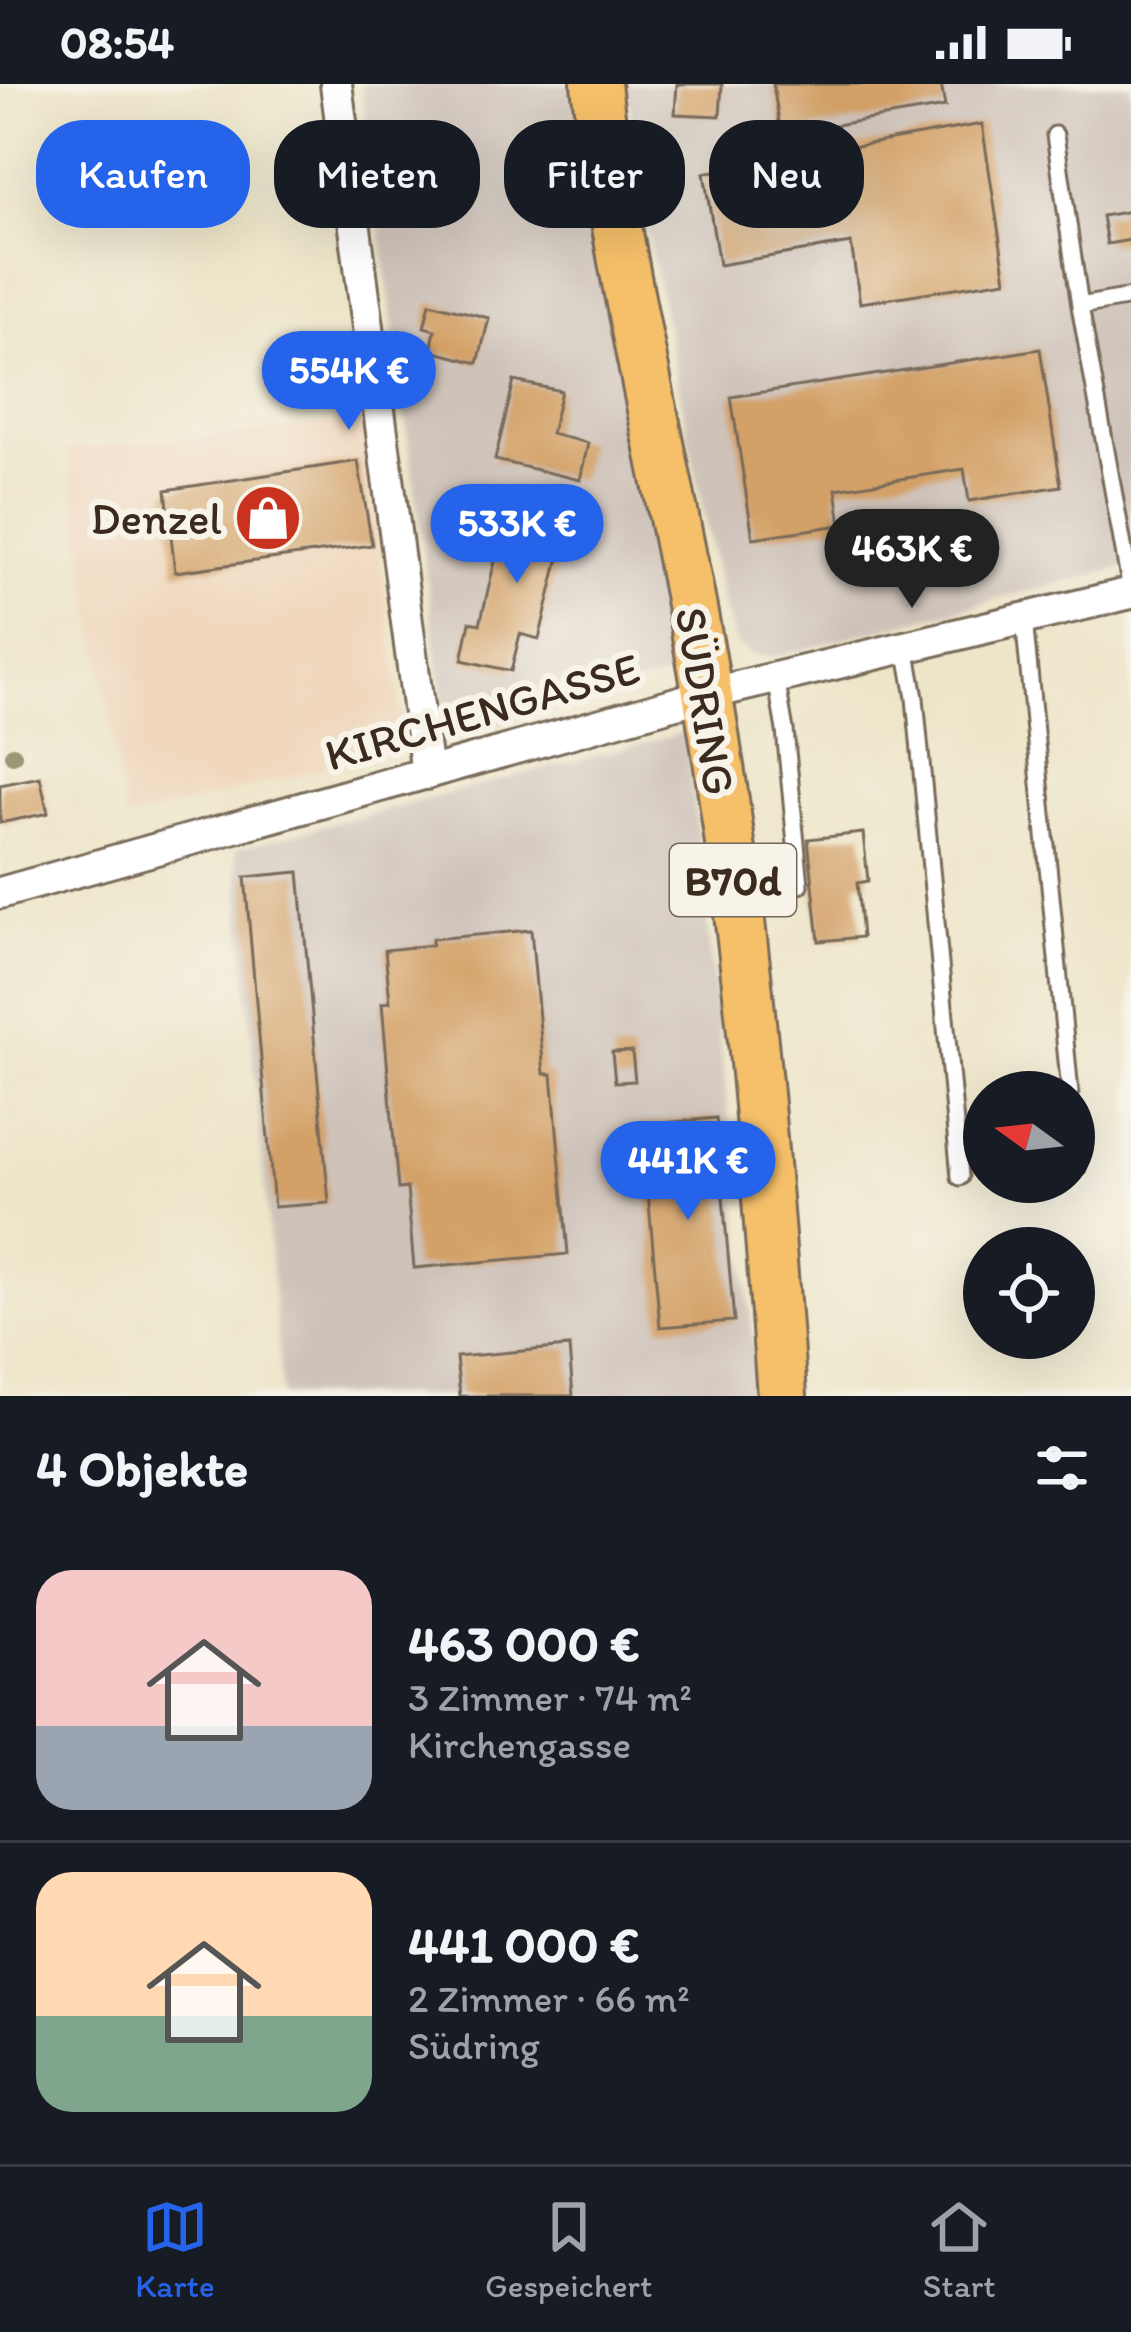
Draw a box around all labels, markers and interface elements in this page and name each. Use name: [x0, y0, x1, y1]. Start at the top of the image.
text: 08:54: [60, 15, 174, 69]
chip: Kaufen: [36, 120, 250, 228]
chip: Mieten: [274, 120, 480, 228]
chip: Filter: [504, 120, 685, 228]
chip: Neu: [709, 120, 864, 228]
pin: 554K €: [251, 331, 447, 433]
text: 554K €: [289, 346, 409, 393]
shop icon: Denzel: [233, 483, 303, 553]
pin: 533K €: [419, 484, 615, 586]
place label: Denzel: [91, 491, 222, 545]
text: 533K €: [458, 499, 576, 546]
pin: 463K €: [814, 509, 1010, 611]
text: 463K €: [851, 524, 973, 571]
street label: SÜDRING: [665, 603, 747, 799]
street label: KIRCHENGASSE: [319, 640, 645, 782]
road number: B70d: [670, 844, 796, 916]
north arrow: [963, 1071, 1095, 1203]
map controls: [963, 1071, 1095, 1359]
pin: 441K €: [590, 1121, 786, 1223]
text: 441K €: [628, 1136, 748, 1183]
button: locate: [963, 1227, 1095, 1359]
icon: filters: [1029, 1435, 1095, 1501]
text: 4 Objekte: [36, 1438, 248, 1499]
text: 463 000 €: [408, 1613, 640, 1674]
icon: home: [132, 1618, 276, 1762]
text: 3 Zimmer · 74 m²: [408, 1674, 692, 1721]
text: Kirchengasse: [408, 1721, 631, 1768]
text: 441 000 €: [408, 1914, 639, 1975]
icon: home: [132, 1920, 276, 2064]
text: 2 Zimmer · 66 m²: [408, 1975, 690, 2022]
text: Südring: [408, 2022, 540, 2069]
tab: Karte: [135, 2194, 215, 2305]
tab: Gespeichert: [485, 2194, 652, 2305]
tab: Start: [923, 2194, 996, 2305]

